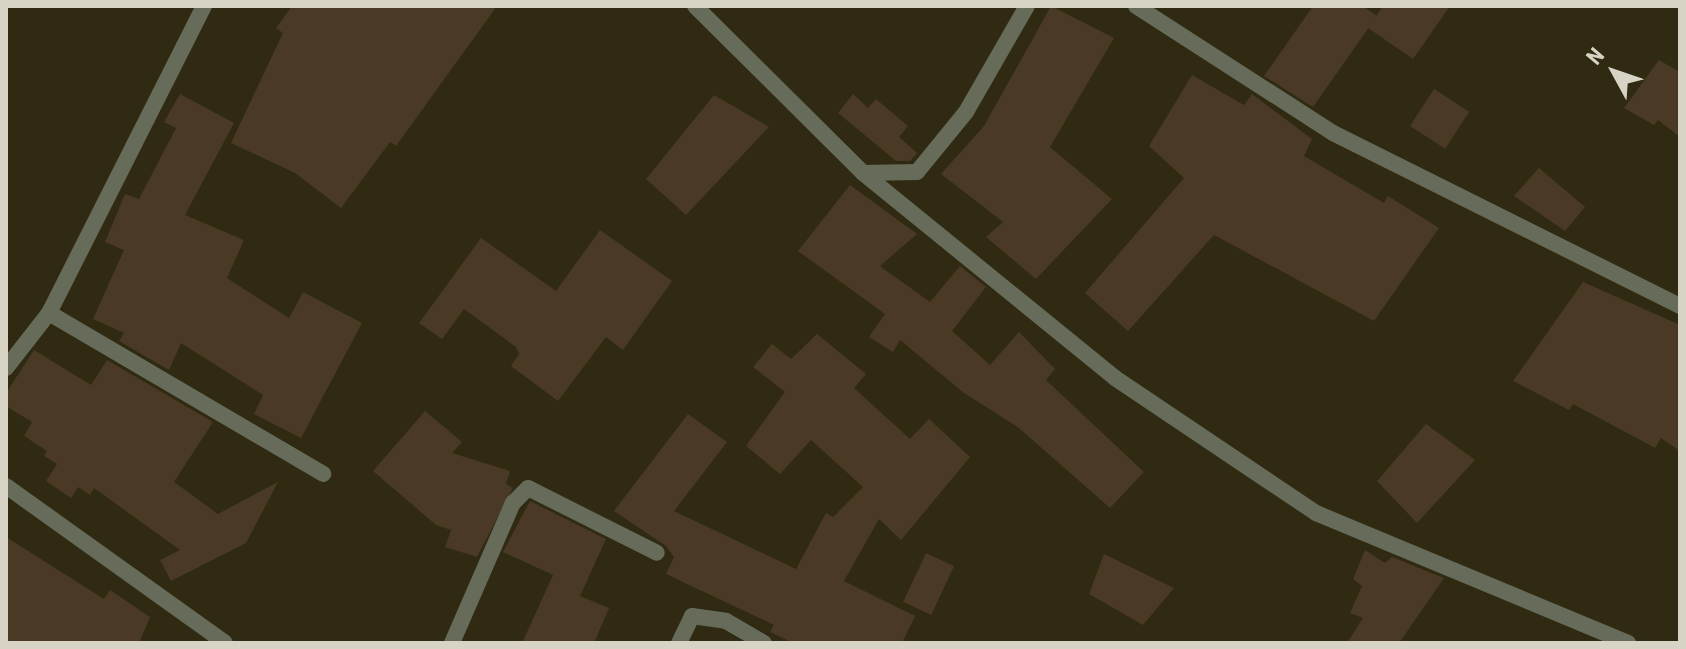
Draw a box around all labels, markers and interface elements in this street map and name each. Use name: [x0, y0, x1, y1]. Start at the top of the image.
north arrow: [1574, 32, 1654, 112]
text: N: [1581, 43, 1609, 69]

